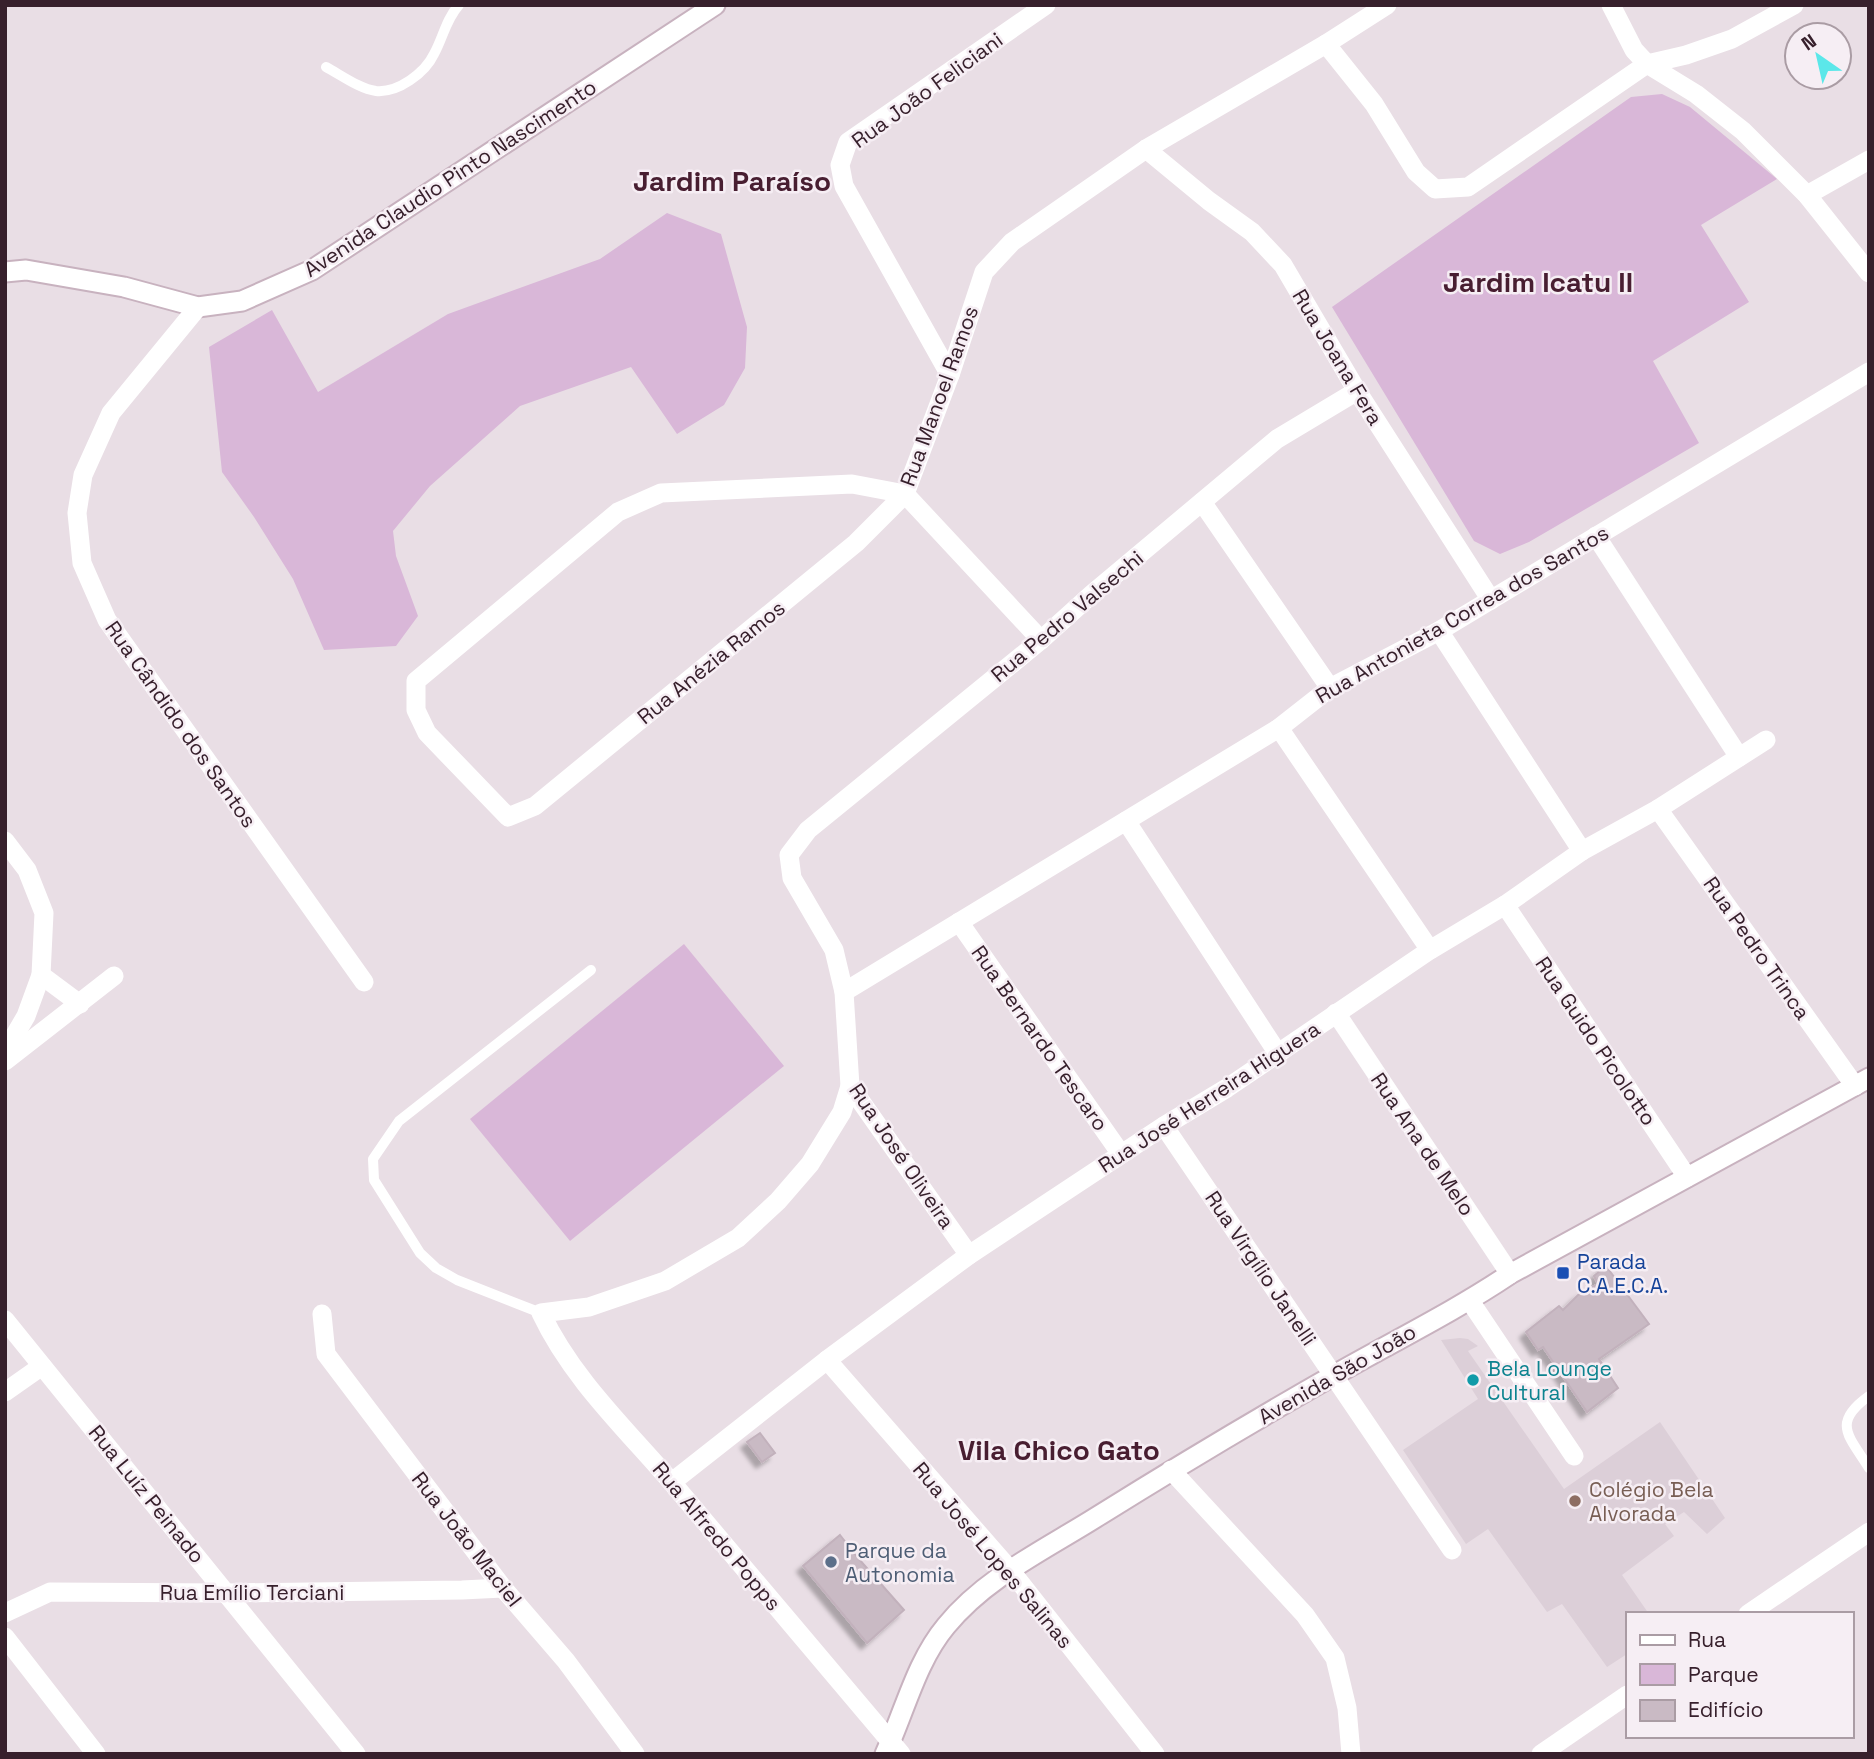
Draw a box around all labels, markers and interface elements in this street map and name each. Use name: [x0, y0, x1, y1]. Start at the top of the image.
north arrow: [1783, 21, 1853, 91]
street label: Rua João Feliciani: [846, 26, 1008, 154]
text: N: [1797, 28, 1821, 56]
street label: Avenida Claudio Pinto Nascimento: [299, 73, 601, 283]
district label: Jardim Paraíso: [633, 163, 831, 199]
district label: Jardim Icatu II: [1443, 264, 1633, 300]
street label: Rua Joana Fera: [1287, 284, 1389, 430]
street label: Rua Manoel Ramos: [894, 302, 984, 490]
street label: Rua Antonieta Correa dos Santos: [1311, 519, 1613, 709]
street label: Rua Pedro Valsechi: [985, 544, 1149, 688]
street label: Rua Anézia Ramos: [632, 594, 790, 730]
street label: Rua Cândido dos Santos: [99, 615, 263, 833]
street label: Rua Pedro Trinca: [1698, 871, 1816, 1025]
street label: Rua Bernardo Tescaro: [966, 940, 1114, 1136]
street label: Rua Guido Picolotto: [1529, 951, 1663, 1131]
street label: Rua José Herreira Higuera: [1093, 1015, 1325, 1179]
street label: Rua Ana de Melo: [1365, 1067, 1481, 1221]
street label: Rua José Oliveira: [843, 1078, 961, 1234]
street label: Rua Virgílio Janelli: [1199, 1185, 1323, 1351]
place label: Parada C.A.E.C.A.: [1577, 1248, 1668, 1299]
marker: Parada C.A.E.C.A.: [1555, 1265, 1571, 1281]
street label: Avenida São João: [1253, 1318, 1421, 1430]
place label: Bela Lounge Cultural: [1487, 1355, 1612, 1406]
marker: Bela Lounge Cultural: [1465, 1372, 1481, 1388]
street label: Rua Luíz Peinado: [83, 1419, 211, 1569]
district label: Vila Chico Gato: [958, 1432, 1160, 1468]
street label: Rua Alfredo Popps: [647, 1456, 787, 1616]
street label: Rua José Lopes Salinas: [907, 1456, 1079, 1654]
street label: Rua João Maciel: [406, 1466, 528, 1612]
place label: Colégio Bela Alvorada: [1589, 1476, 1714, 1527]
marker: Colégio Bela Alvorada: [1567, 1493, 1583, 1509]
place label: Parque da Autonomia: [845, 1537, 954, 1588]
marker: Parque da Autonomia: [823, 1554, 839, 1570]
street label: Rua Emílio Terciani: [160, 1579, 344, 1606]
legend: [1626, 1612, 1853, 1738]
text: Rua: [1688, 1626, 1726, 1653]
text: Parque: [1688, 1661, 1759, 1688]
text: Edifício: [1688, 1696, 1764, 1723]

